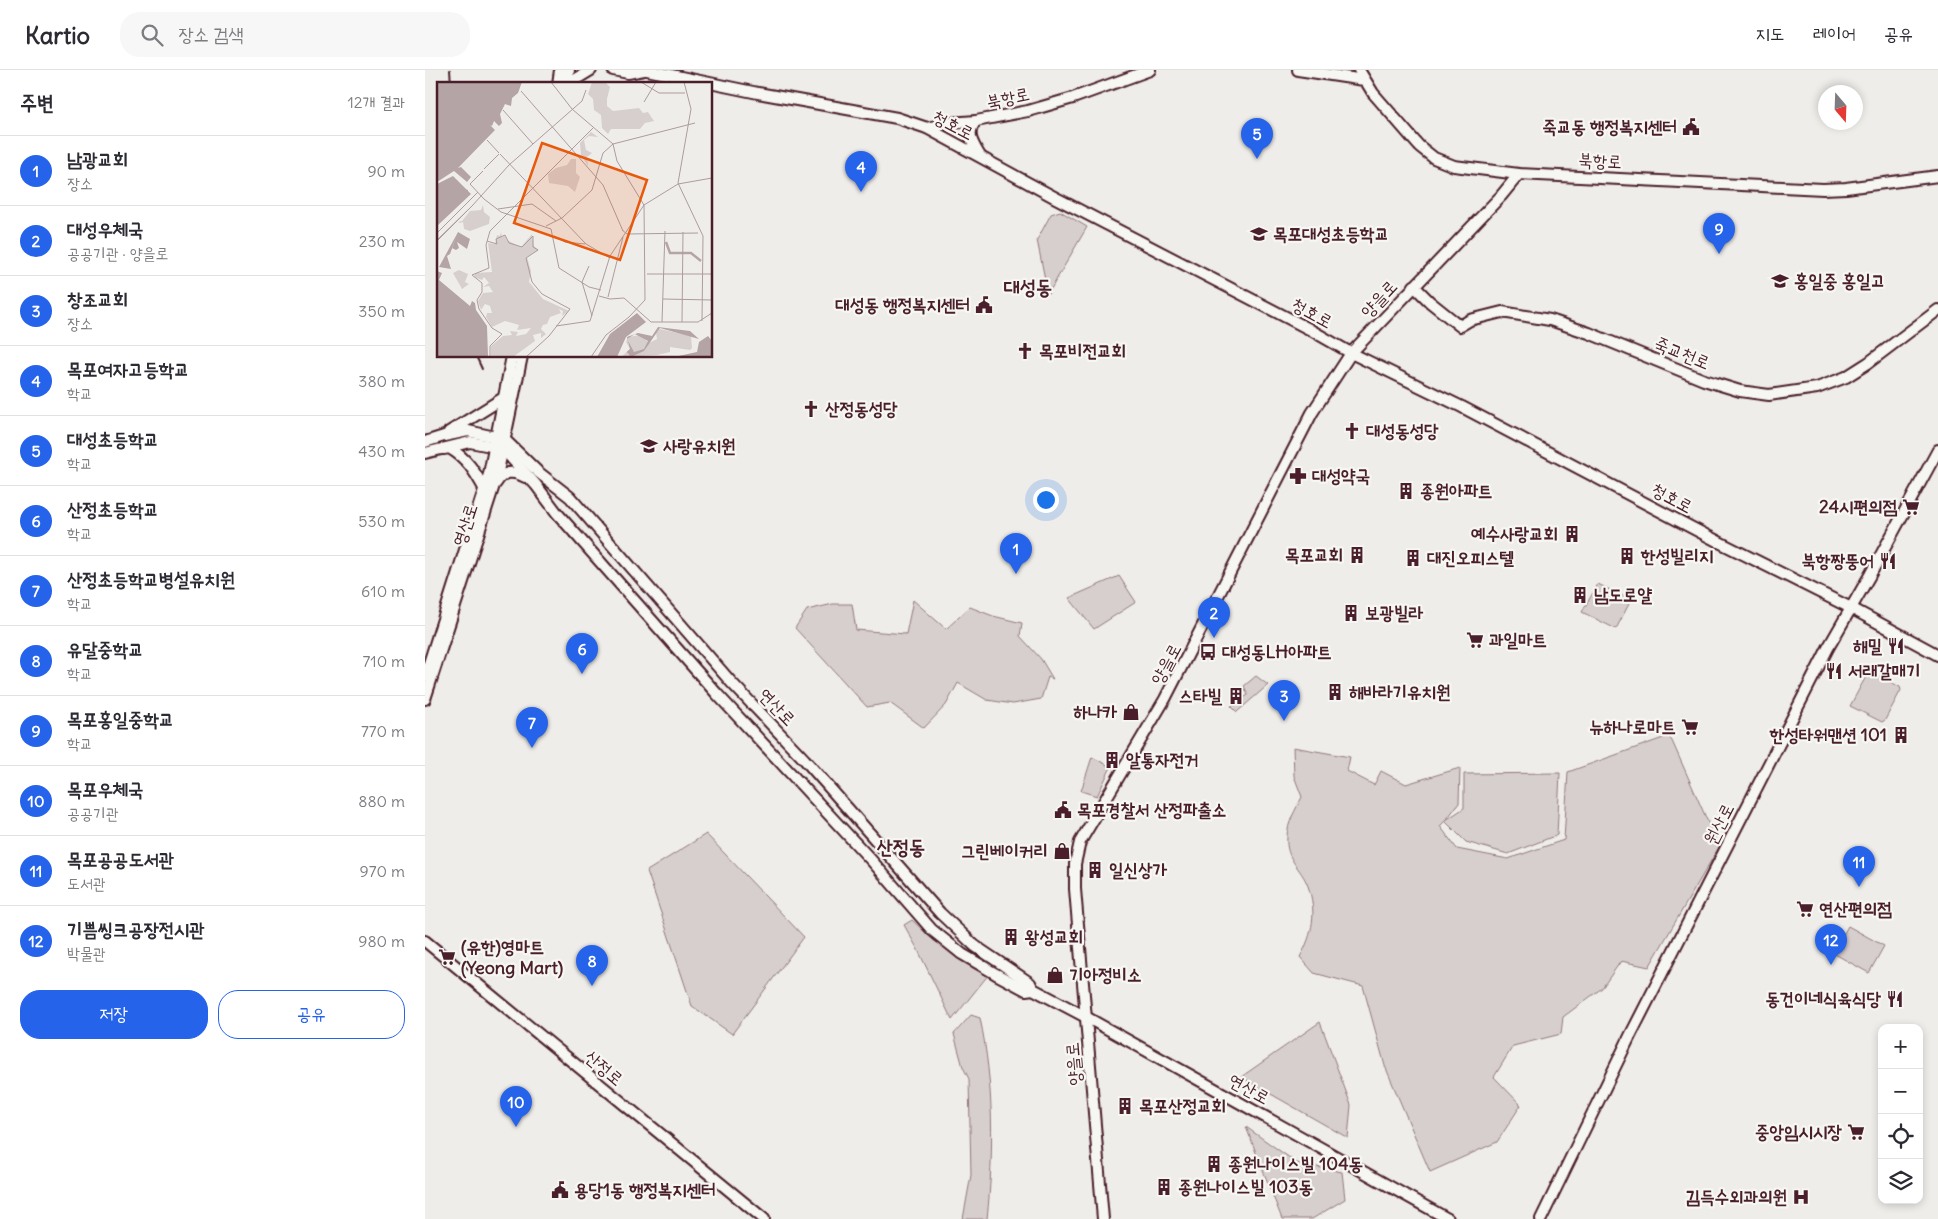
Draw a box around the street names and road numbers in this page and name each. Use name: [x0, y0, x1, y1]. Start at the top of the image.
street label: 북항로: [984, 82, 1032, 113]
street label: 청호로: [929, 104, 978, 145]
street label: 북항로: [1578, 148, 1622, 173]
street label: 양을로: [1355, 275, 1402, 322]
street label: 청호로: [1288, 292, 1337, 333]
street label: 죽교천로: [1651, 331, 1713, 374]
street label: 청호로: [1648, 477, 1697, 518]
street label: 영산로: [447, 501, 482, 549]
street label: 양을로: [1145, 639, 1186, 688]
street label: 연산로: [754, 683, 801, 730]
street label: 원산로: [1698, 799, 1739, 848]
street label: 양을로: [1060, 1041, 1087, 1087]
street label: 산정로: [580, 1045, 628, 1090]
street label: 연산로: [1225, 1068, 1274, 1109]

